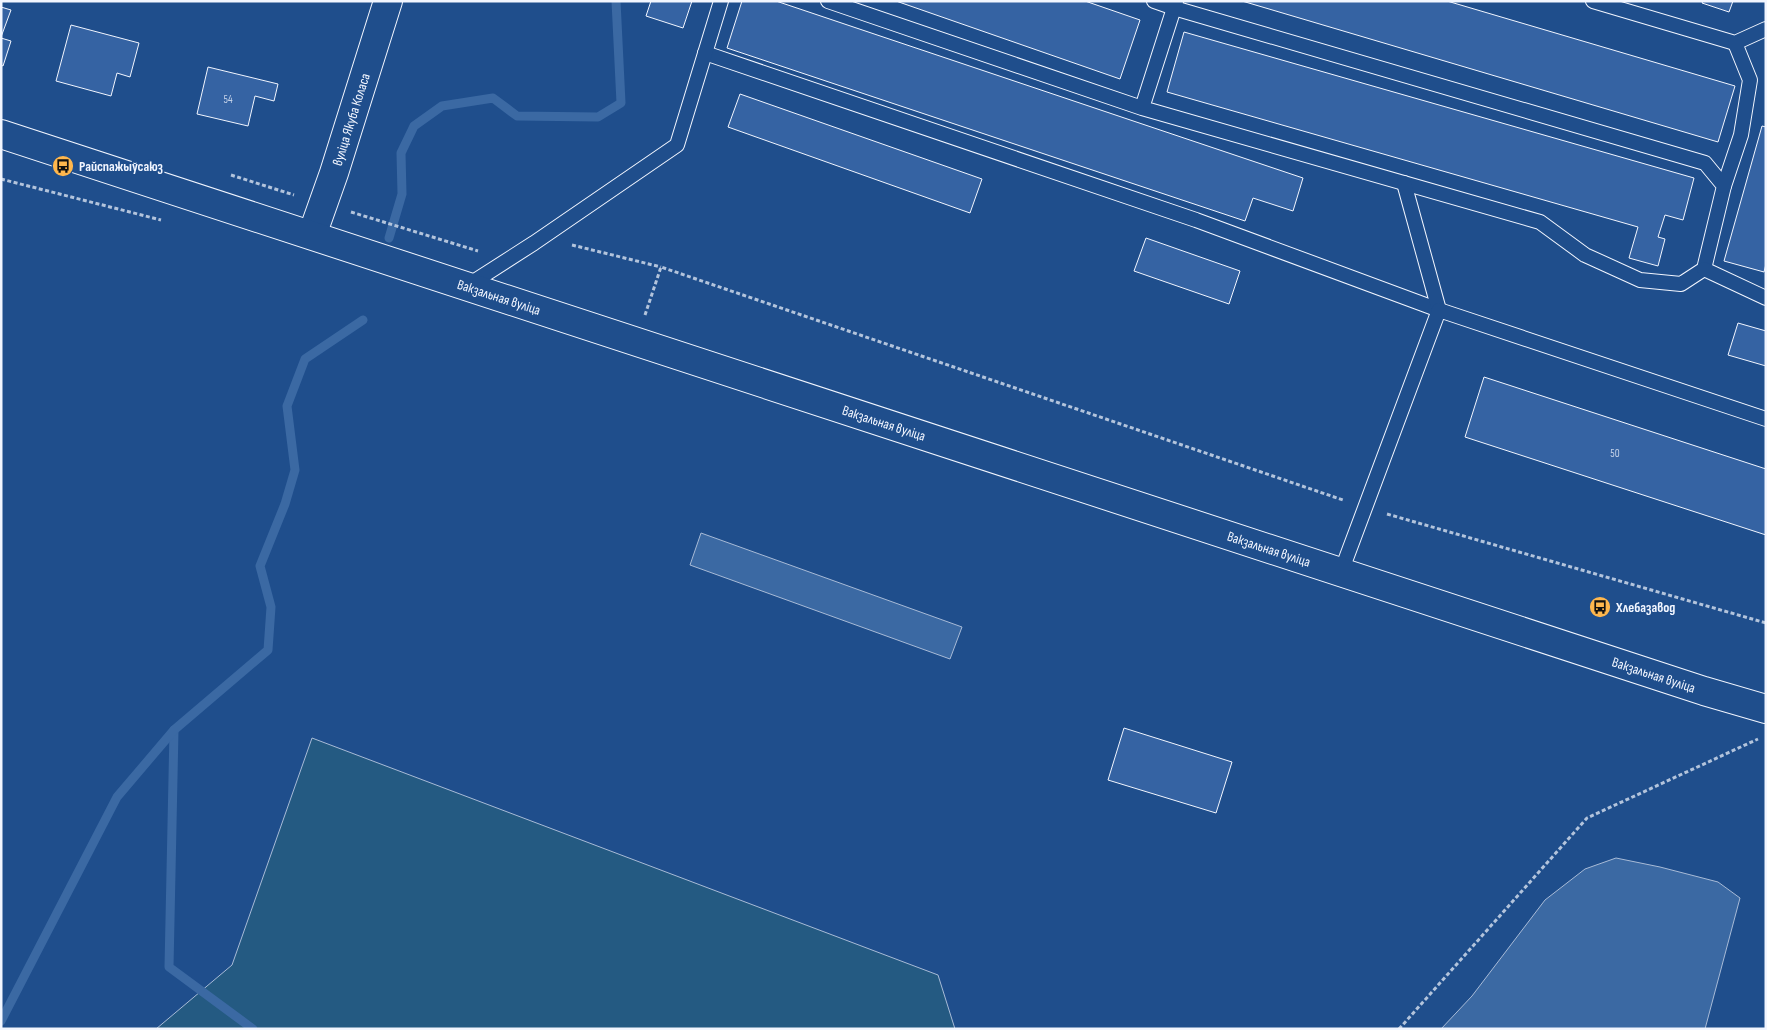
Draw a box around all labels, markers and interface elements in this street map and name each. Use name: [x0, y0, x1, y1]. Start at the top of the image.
street label: вуліца Якуба Коласа: [328, 71, 373, 168]
house number: 54: [223, 93, 233, 106]
bus stop icon: Райспажыўсаюз: [51, 154, 75, 178]
place label: Райспажыўсаюз: [79, 158, 163, 175]
street label: Вакзальная вуліца: [455, 275, 543, 318]
street label: Вакзальная вуліца: [840, 401, 928, 444]
house number: 50: [1610, 447, 1620, 460]
street label: Вакзальная вуліца: [1225, 527, 1313, 570]
bus stop icon: Хлебазавод: [1588, 595, 1612, 619]
place label: Хлебазавод: [1615, 599, 1675, 616]
street label: Вакзальная вуліца: [1610, 653, 1698, 696]

